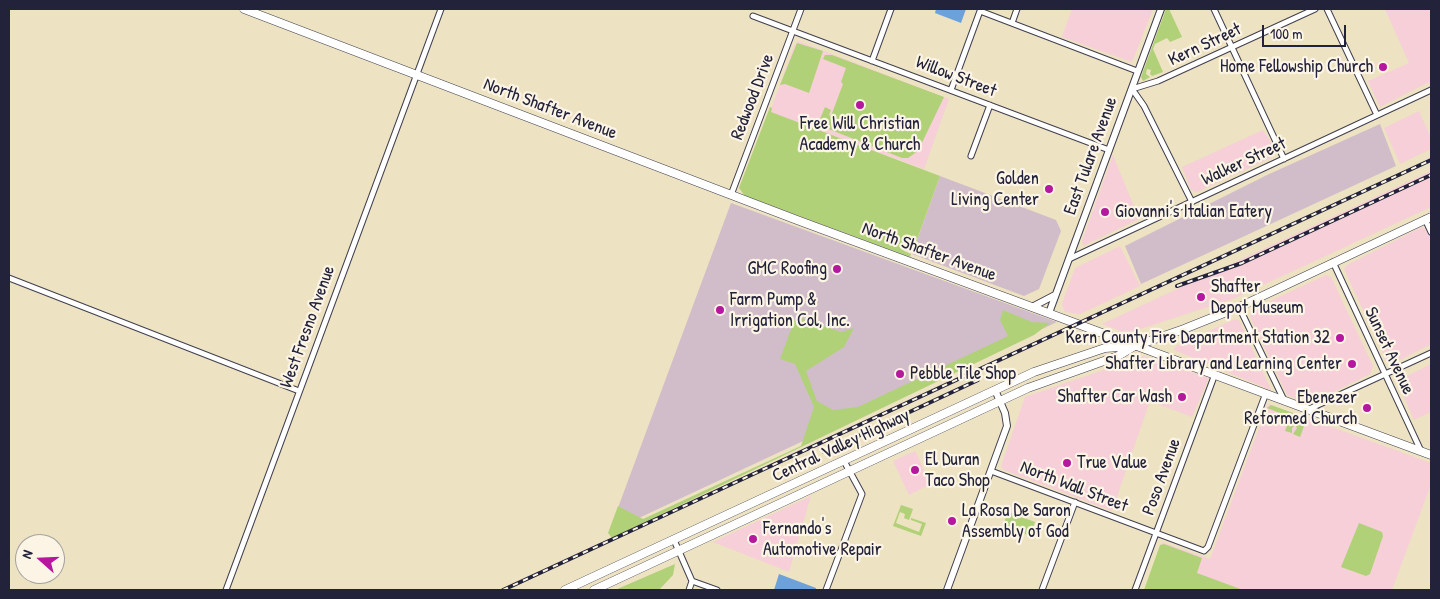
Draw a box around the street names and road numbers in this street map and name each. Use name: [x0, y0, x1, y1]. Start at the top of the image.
street label: Kern Street: [1165, 19, 1245, 71]
street label: Redwood Drive: [727, 51, 779, 143]
street label: Willow Street: [913, 52, 999, 102]
street label: North Shafter Avenue: [480, 74, 620, 144]
street label: East Tulare Avenue: [1060, 94, 1122, 218]
street label: Walker Street: [1198, 133, 1290, 191]
street label: North Shafter Avenue: [859, 218, 999, 286]
street label: West Fresno Avenue: [276, 263, 340, 391]
street label: Sunset Avenue: [1359, 304, 1419, 398]
street label: Central Valley Highway: [769, 405, 913, 487]
street label: Poso Avenue: [1138, 436, 1186, 518]
street label: North Wall Street: [1017, 457, 1131, 517]

